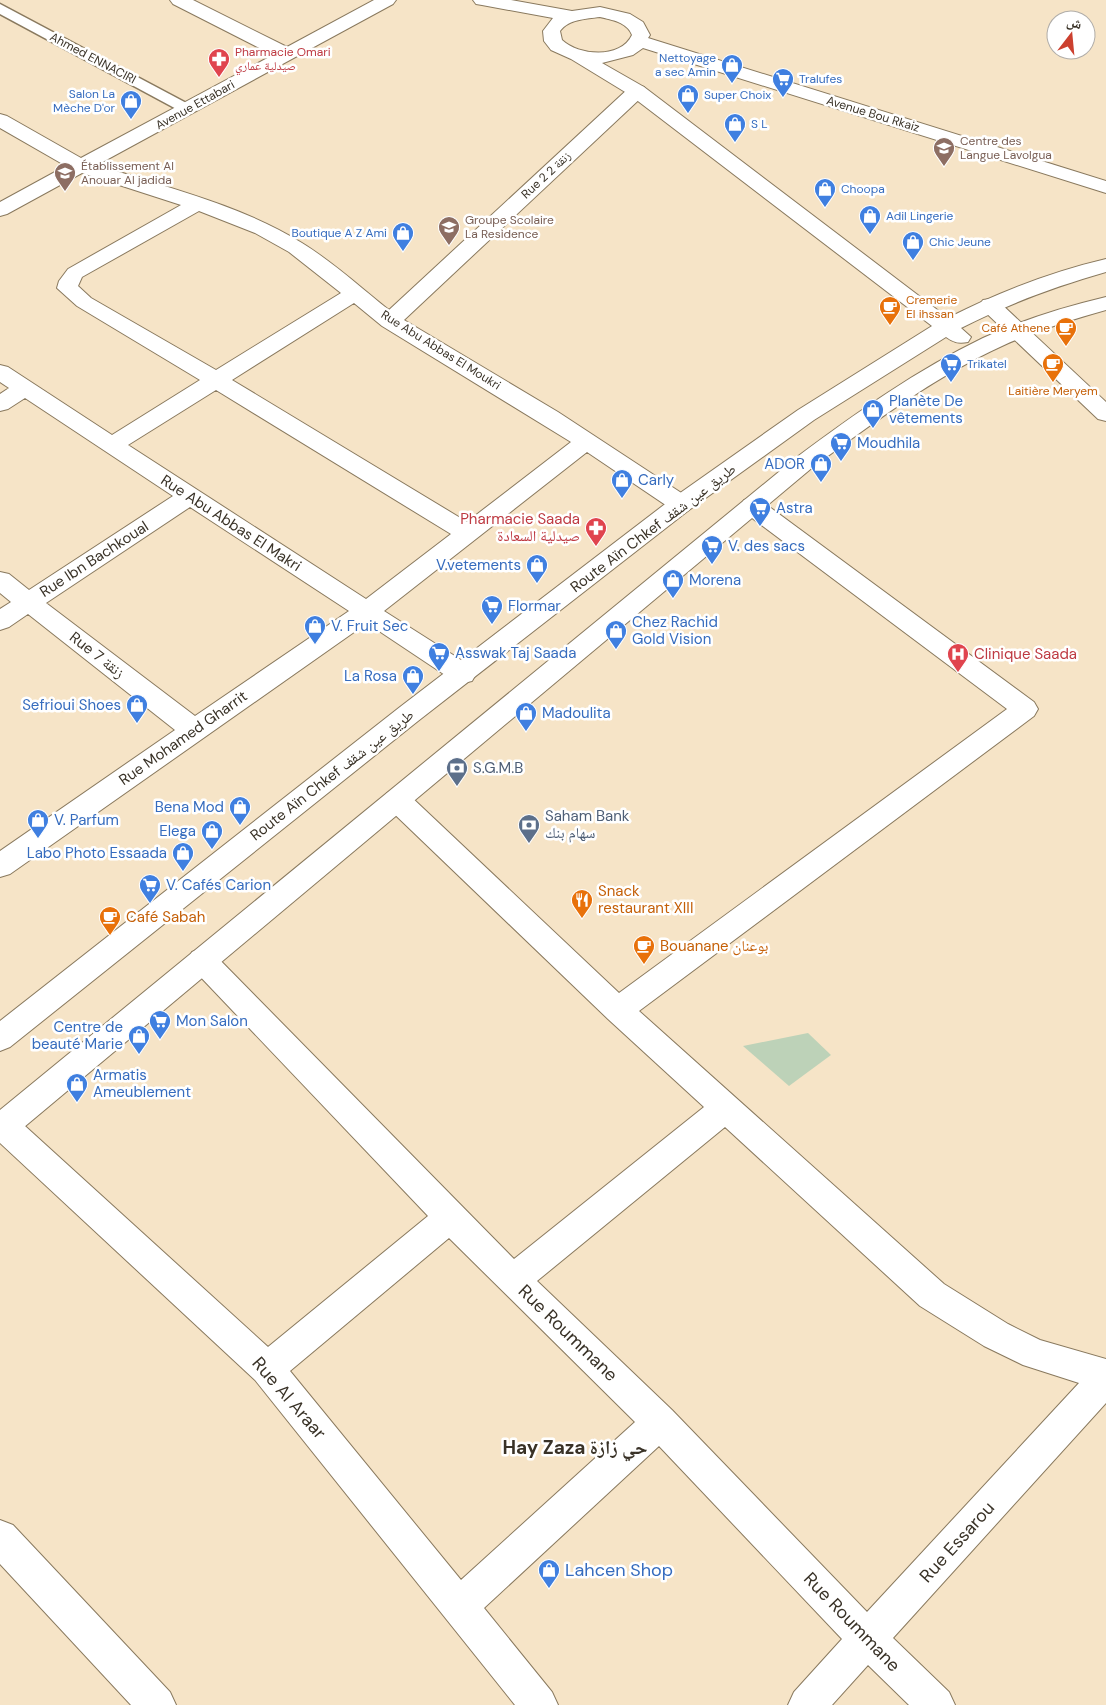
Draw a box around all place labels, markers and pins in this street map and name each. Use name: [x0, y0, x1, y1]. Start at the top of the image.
place label: Pharmacie Omari صيدلية عماري: [235, 44, 331, 76]
pharmacy icon: Pharmacie Omari صيدلية عماري: [207, 47, 231, 78]
place label: Nettoyage a sec Amin: [655, 50, 716, 80]
shop icon: Nettoyage a sec Amin: [720, 53, 744, 84]
supermarket icon: Tralufes: [771, 67, 795, 98]
place label: Tralufes: [799, 71, 842, 87]
shop icon: Super Choix: [676, 83, 700, 114]
place label: Salon La Mèche D'or: [53, 86, 116, 116]
place label: Super Choix: [704, 87, 771, 103]
shop icon: Salon La Mèche D'or: [119, 89, 143, 120]
shop icon: S L: [723, 112, 747, 143]
place label: S L: [751, 116, 767, 132]
place label: Centre des Langue Lavolgua: [960, 133, 1052, 163]
school or university icon: Centre des Langue Lavolgua: [932, 136, 956, 167]
place label: Établissement Al Anouar Al jadida: [81, 158, 174, 188]
school or university icon: Établissement Al Anouar Al jadida: [53, 161, 77, 192]
shop icon: Choopa: [813, 177, 837, 208]
place label: Choopa: [841, 181, 885, 197]
shop icon: Adil Lingerie: [858, 204, 882, 235]
place label: Adil Lingerie: [886, 208, 954, 224]
place label: Groupe Scolaire La Residence: [465, 212, 554, 242]
school or university icon: Groupe Scolaire La Residence: [437, 215, 461, 246]
shop icon: Boutique A Z Ami: [391, 221, 415, 252]
place label: Boutique A Z Ami: [291, 225, 387, 241]
shop icon: Chic Jeune: [901, 230, 925, 261]
place label: Chic Jeune: [929, 234, 991, 250]
place label: Cremerie El ihssan: [906, 292, 957, 322]
cafe icon: Cremerie El ihssan: [878, 295, 902, 326]
cafe icon: Café Athene: [1054, 316, 1078, 347]
place label: Café Athene: [981, 320, 1050, 336]
supermarket icon: Trikatel: [939, 352, 963, 383]
cafe icon: Laitière Meryem: [1041, 352, 1065, 383]
place label: Trikatel: [967, 356, 1007, 372]
place label: Laitière Meryem: [1008, 383, 1098, 399]
place label: Planète De vêtements: [889, 391, 963, 428]
shop icon: Planète De vêtements: [861, 398, 885, 429]
supermarket icon: Moudhila: [829, 431, 853, 462]
place label: Moudhila: [857, 433, 920, 453]
shop icon: ADOR: [809, 452, 833, 483]
place label: ADOR: [764, 454, 805, 474]
shop icon: Carly: [610, 468, 634, 499]
place label: Carly: [638, 470, 675, 490]
supermarket icon: Astra: [748, 496, 772, 527]
place label: Astra: [776, 498, 813, 518]
place label: Pharmacie Saada صيدلية السعادة: [460, 509, 580, 546]
pharmacy icon: Pharmacie Saada صيدلية السعادة: [584, 516, 608, 547]
supermarket icon: V. des sacs: [700, 534, 724, 565]
place label: V. des sacs: [728, 536, 805, 556]
shop icon: V.vetements: [525, 553, 549, 584]
place label: V.vetements: [436, 555, 521, 575]
shop icon: Morena: [661, 568, 685, 599]
place label: Morena: [689, 570, 741, 590]
supermarket icon: Flormar: [480, 594, 504, 625]
place label: Flormar: [508, 596, 561, 616]
place label: Chez Rachid Gold Vision: [632, 612, 718, 649]
shop icon: V. Fruit Sec: [303, 614, 327, 645]
place label: V. Fruit Sec: [331, 616, 408, 636]
shop icon: Chez Rachid Gold Vision: [604, 619, 628, 650]
supermarket icon: Asswak Taj Saada: [427, 641, 451, 672]
hospital icon: Clinique Saada: [946, 642, 970, 673]
place label: Asswak Taj Saada: [455, 643, 576, 663]
place label: Clinique Saada: [974, 644, 1077, 664]
shop icon: La Rosa: [401, 664, 425, 695]
place label: La Rosa: [344, 666, 397, 686]
shop icon: Sefrioui Shoes: [125, 693, 149, 724]
place label: Sefrioui Shoes: [22, 695, 121, 715]
shop icon: Madoulita: [514, 701, 538, 732]
place label: Madoulita: [542, 703, 611, 723]
bank icon: S.G.M.B: [445, 756, 469, 787]
place label: S.G.M.B: [473, 758, 523, 778]
shop icon: Bena Mod: [228, 795, 252, 826]
place label: Bena Mod: [155, 797, 224, 817]
place label: Saham Bank سهام بنك: [545, 806, 630, 843]
shop icon: V. Parfum: [26, 808, 50, 839]
place label: V. Parfum: [54, 810, 119, 830]
bank icon: Saham Bank سهام بنك: [517, 813, 541, 844]
shop icon: Elega: [200, 819, 224, 850]
place label: Elega: [159, 821, 196, 841]
shop icon: Labo Photo Essaada: [171, 841, 195, 872]
place label: Labo Photo Essaada: [27, 843, 167, 863]
supermarket icon: V. Cafés Carion: [138, 873, 162, 904]
place label: V. Cafés Carion: [166, 875, 271, 895]
place label: Snack restaurant XIII: [598, 881, 693, 918]
restaurant icon: Snack restaurant XIII: [570, 888, 594, 919]
cafe icon: Café Sabah: [98, 905, 122, 936]
place label: Café Sabah: [126, 907, 205, 927]
cafe icon: Bouanane بوعنان: [632, 934, 656, 965]
place label: Bouanane بوعنان: [660, 936, 768, 956]
supermarket icon: Mon Salon: [148, 1009, 172, 1040]
place label: Mon Salon: [176, 1011, 248, 1031]
place label: Centre de beauté Marie: [32, 1017, 123, 1054]
shop icon: Centre de beauté Marie: [127, 1024, 151, 1055]
place label: Armatis Ameublement: [93, 1065, 191, 1102]
shop icon: Armatis Ameublement: [65, 1072, 89, 1103]
shop icon: Lahcen Shop: [537, 1558, 561, 1589]
place label: Lahcen Shop: [565, 1558, 673, 1582]

